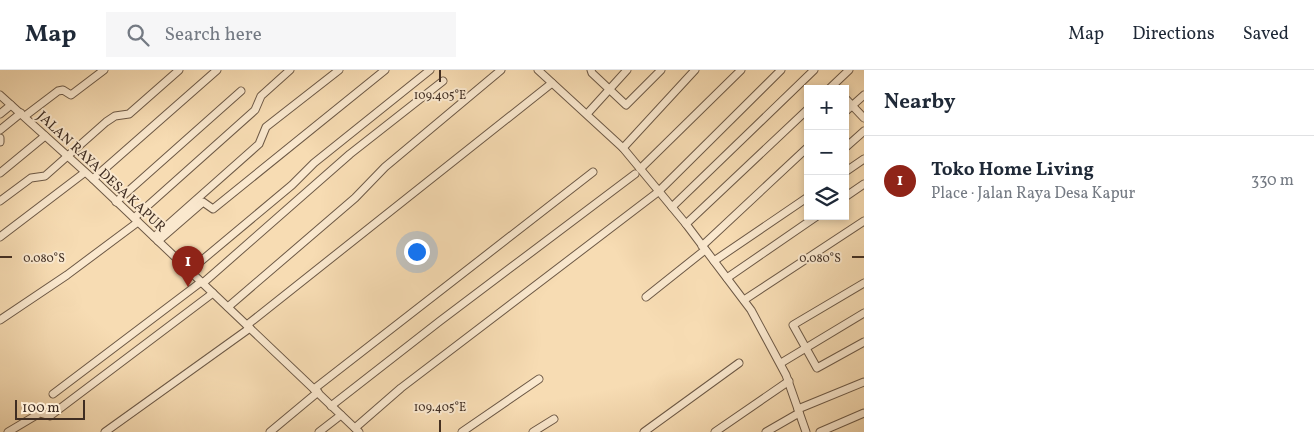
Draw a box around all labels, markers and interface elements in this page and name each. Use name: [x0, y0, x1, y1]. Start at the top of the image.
search box: [106, 12, 456, 57]
text: Map: [25, 18, 76, 52]
icon: search: [124, 21, 152, 49]
text: Search here: [164, 22, 262, 48]
text: Map: [1068, 22, 1104, 47]
text: Directions: [1132, 22, 1215, 47]
text: Saved: [1243, 22, 1289, 47]
map controls: [804, 85, 849, 220]
button: +: [804, 85, 849, 130]
text: 109.405°E: [414, 88, 466, 104]
text: Nearby: [884, 88, 955, 117]
street label: JALAN RAYA DESA KAPUR: [32, 107, 170, 237]
button: −: [804, 130, 849, 175]
text: Toko Home Living: [931, 157, 1094, 183]
text: 1: [897, 170, 903, 192]
text: 330 m: [1251, 170, 1294, 192]
button: layers: [804, 175, 849, 220]
text: Place · Jalan Raya Desa Kapur: [931, 183, 1135, 205]
your location: [404, 239, 430, 265]
pin: 1: [172, 246, 204, 287]
text: 0.080°S: [23, 251, 65, 267]
text: 0.080°S: [799, 251, 841, 267]
scale bar: [15, 397, 85, 420]
text: 100 m: [22, 399, 60, 418]
text: 109.405°E: [414, 400, 466, 416]

